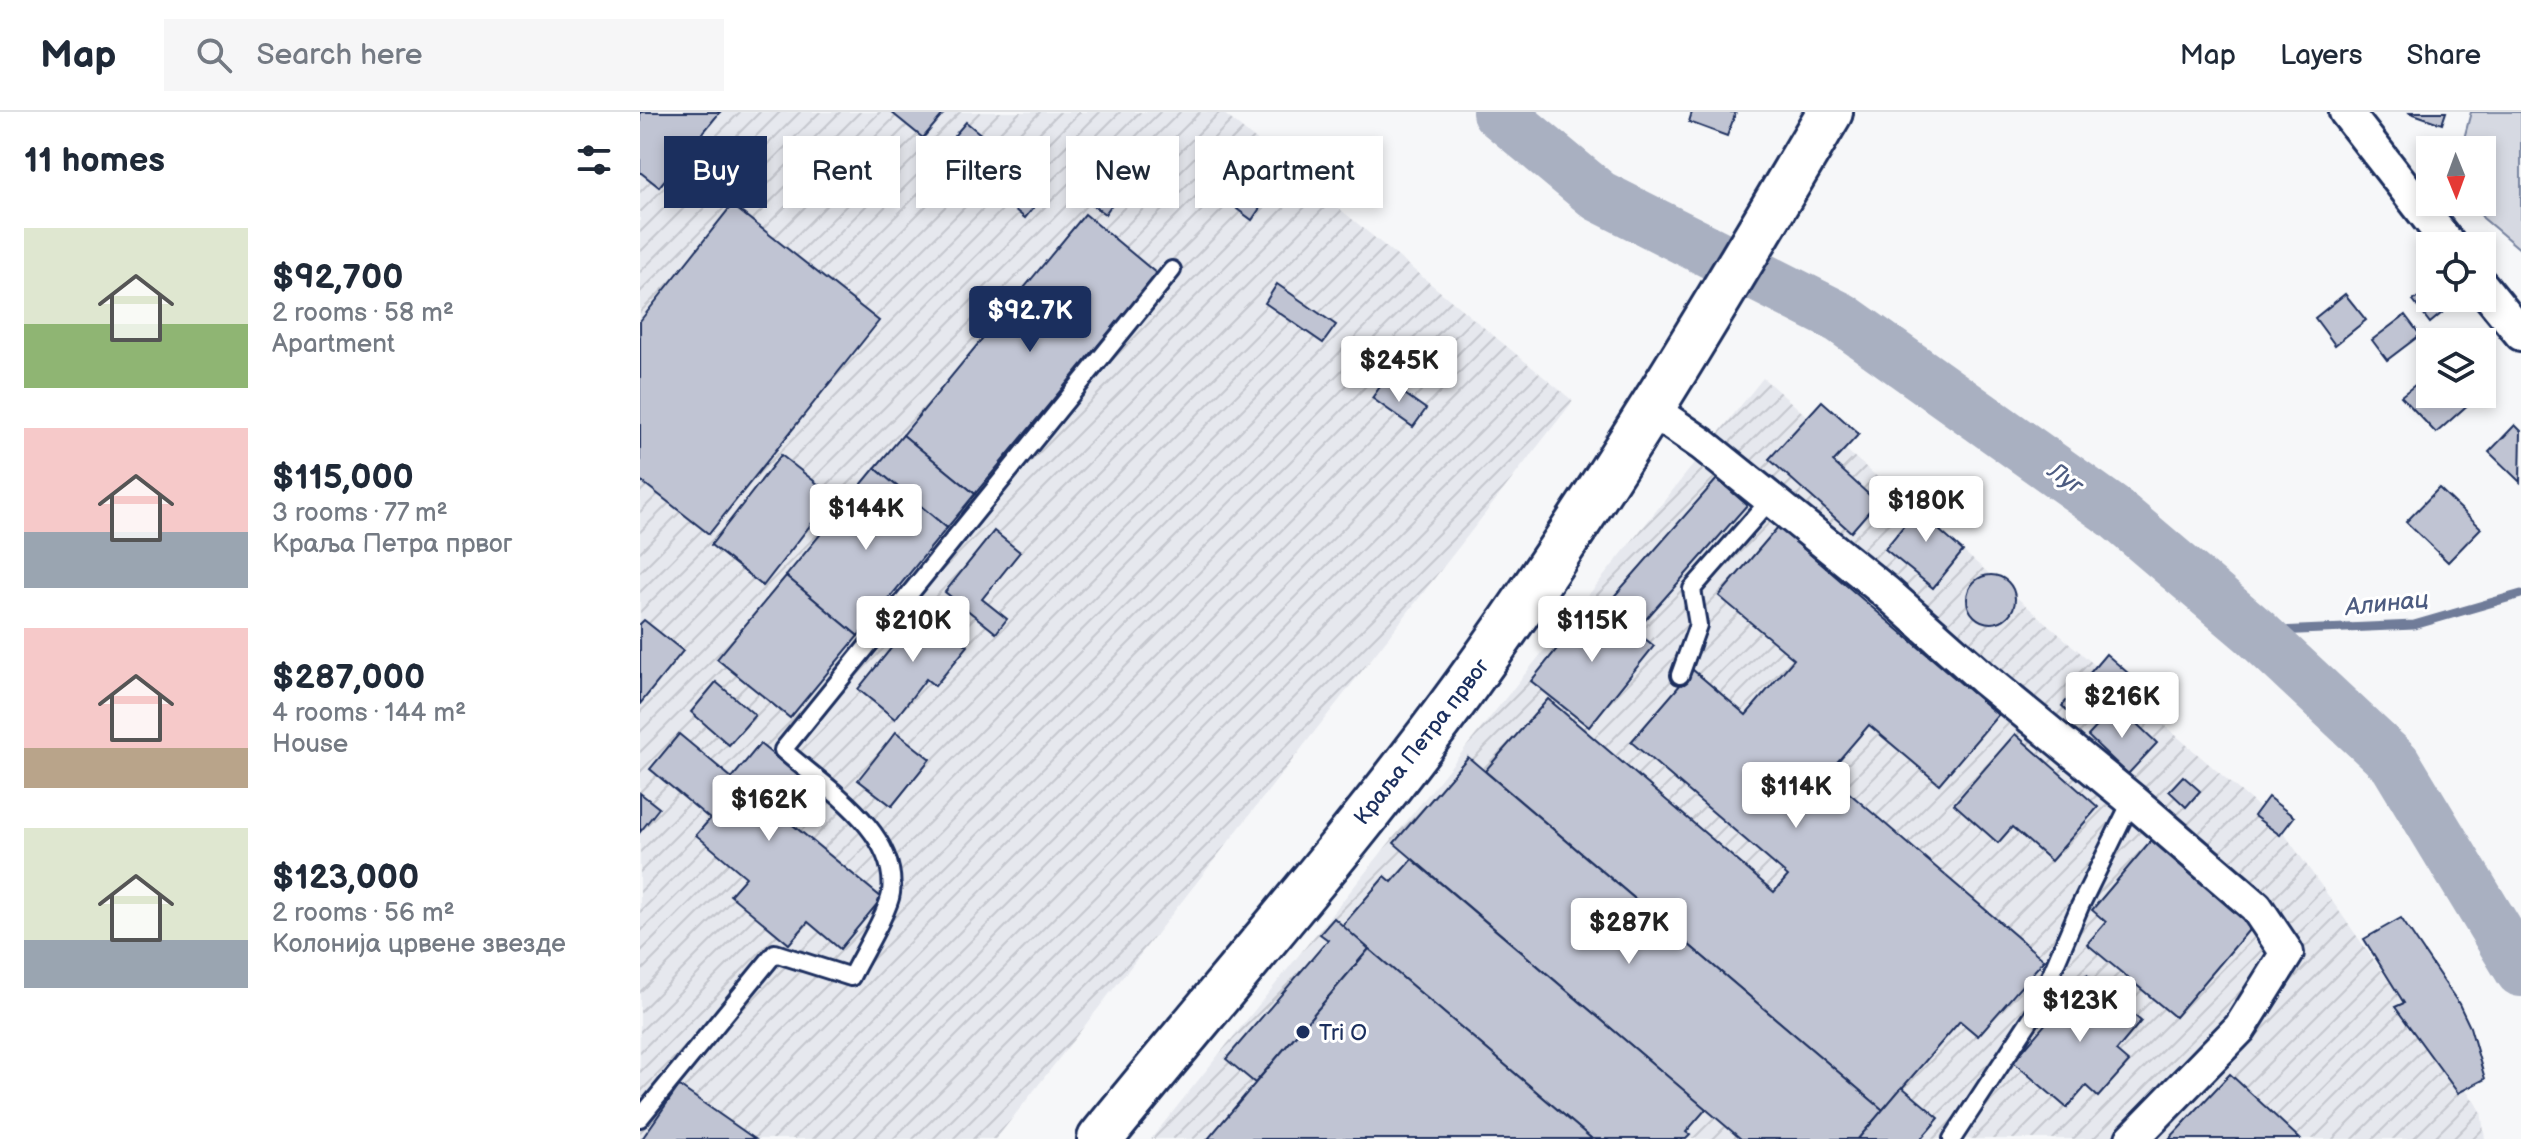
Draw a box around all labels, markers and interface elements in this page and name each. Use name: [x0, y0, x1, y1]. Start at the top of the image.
search box: [164, 19, 724, 91]
text: Map: [40, 33, 116, 78]
icon: search: [192, 33, 236, 77]
text: Search here: [256, 37, 423, 73]
text: Map: [2180, 39, 2236, 72]
text: Layers: [2280, 39, 2363, 72]
text: Share: [2407, 39, 2481, 72]
chip: Buy: [664, 136, 767, 208]
chip: Rent: [783, 136, 900, 208]
chip: Filters: [916, 136, 1050, 208]
chip: New: [1066, 136, 1179, 208]
chip: Apartment: [1195, 136, 1383, 208]
north arrow: [2416, 136, 2496, 216]
map controls: [2416, 136, 2496, 408]
icon: filters: [572, 138, 616, 182]
text: 11 homes: [24, 140, 165, 181]
button: locate: [2416, 232, 2496, 312]
text: $92,700: [272, 257, 403, 298]
icon: home: [88, 260, 184, 356]
pin: $92.7K: [965, 286, 1095, 354]
text: $92.7K: [987, 296, 1073, 327]
text: 2 rooms · 58 m²: [272, 298, 454, 329]
button: layers: [2416, 328, 2496, 408]
text: Apartment: [272, 329, 395, 360]
pin: $245K: [1343, 336, 1455, 404]
text: $245K: [1359, 346, 1439, 377]
water label: Луг: [2041, 455, 2090, 501]
text: $115,000: [272, 457, 414, 498]
icon: home: [88, 460, 184, 556]
pin: $180K: [1870, 476, 1982, 544]
pin: $144K: [810, 484, 922, 552]
text: $180K: [1887, 486, 1965, 517]
text: $144K: [828, 494, 904, 525]
text: 3 rooms · 77 m²: [272, 498, 448, 529]
text: Краља Петра првог: [272, 529, 513, 560]
water label: Алинац: [2342, 585, 2430, 622]
pin: $210K: [857, 596, 969, 664]
pin: $115K: [1536, 596, 1648, 664]
text: $210K: [875, 606, 952, 637]
text: $115K: [1556, 606, 1628, 637]
street label: Краља Петра првог: [1349, 653, 1496, 830]
text: $287,000: [272, 657, 425, 698]
icon: home: [88, 660, 184, 756]
pin: $216K: [2066, 672, 2178, 740]
text: $216K: [2084, 682, 2160, 713]
text: 4 rooms · 144 m²: [272, 698, 466, 729]
text: House: [272, 729, 348, 760]
pin: $114K: [1740, 762, 1852, 830]
text: $114K: [1760, 772, 1832, 803]
pin: $162K: [713, 775, 825, 843]
text: $162K: [730, 785, 808, 816]
text: $123,000: [272, 857, 419, 898]
icon: home: [88, 860, 184, 956]
text: 2 rooms · 56 m²: [272, 898, 455, 929]
pin: $287K: [1573, 898, 1685, 966]
text: $287K: [1589, 908, 1669, 939]
text: Колонија црвене звезде: [272, 929, 566, 960]
pin: $123K: [2024, 976, 2136, 1044]
text: $123K: [2042, 986, 2118, 1017]
place label: Tri O: [1319, 1020, 1367, 1047]
marker: Tri O: [1294, 1023, 1312, 1041]

